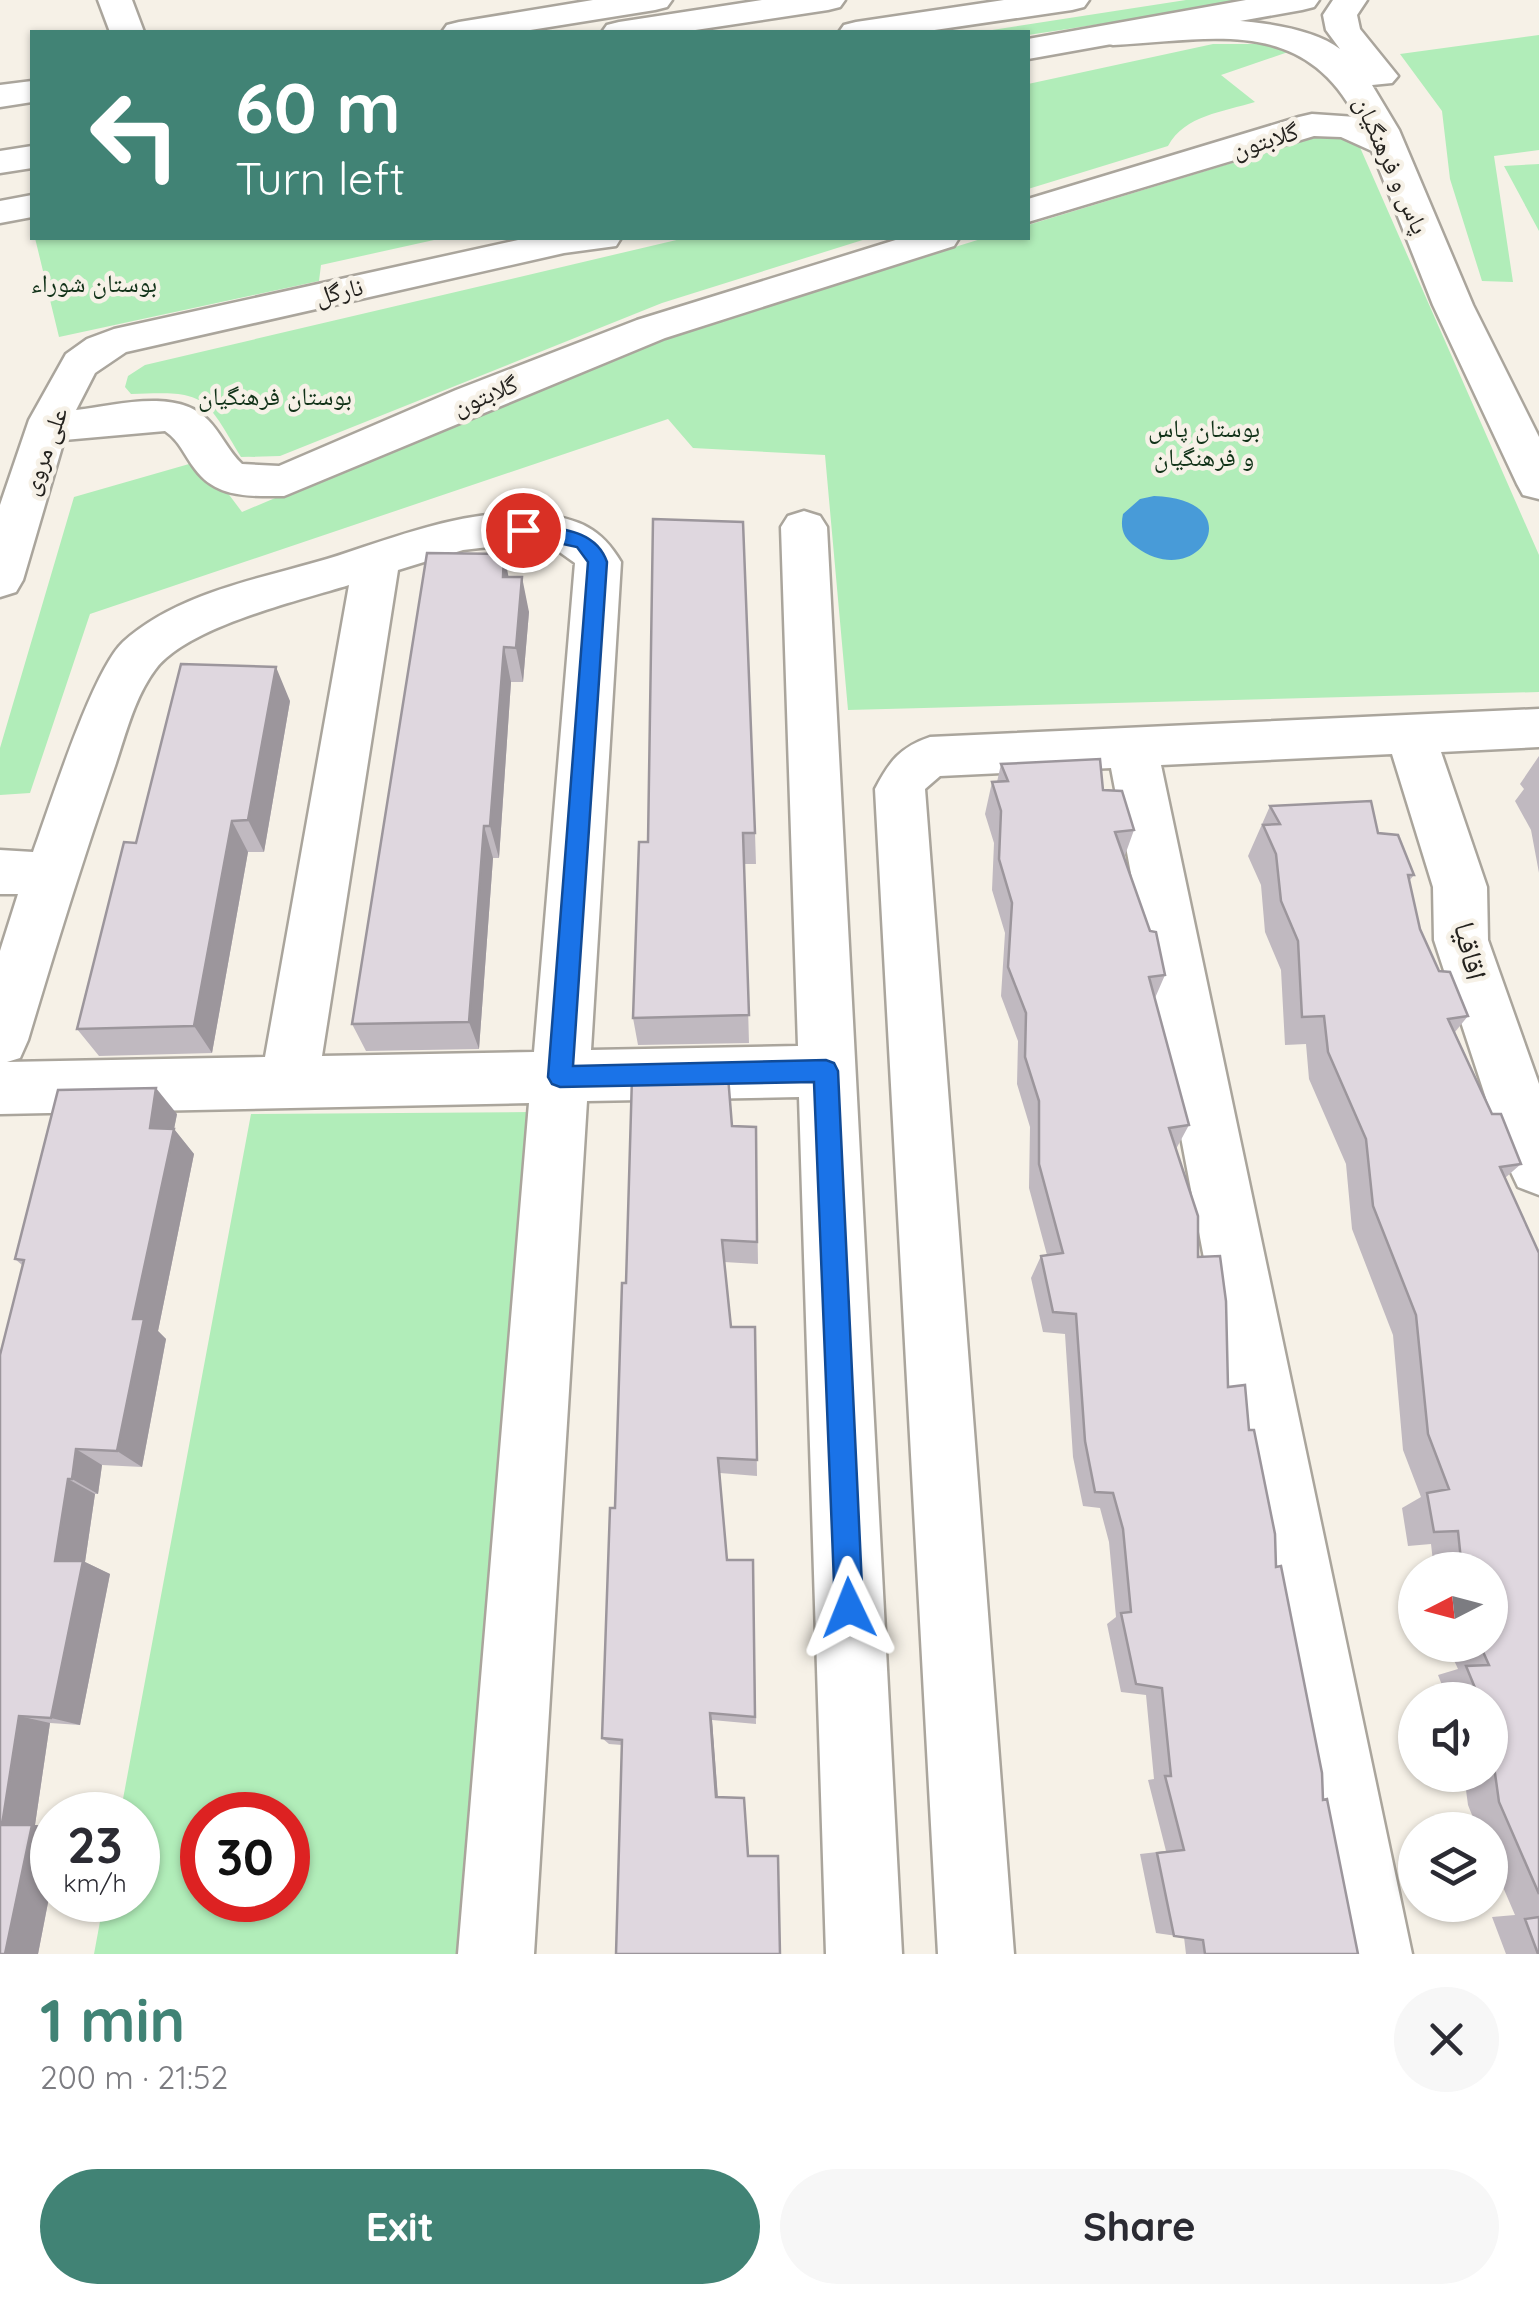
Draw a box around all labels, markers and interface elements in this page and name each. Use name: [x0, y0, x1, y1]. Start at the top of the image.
text: 60 m: [235, 63, 401, 151]
icon: left: [70, 70, 200, 200]
street label: پاس و فرهنگیان: [1347, 91, 1437, 239]
street label: گلابتون: [1228, 115, 1302, 165]
text: Turn left: [235, 150, 405, 206]
park label: بوستان شوراء: [31, 267, 157, 299]
street label: نارگل: [312, 270, 366, 312]
street label: گلابتون: [448, 367, 522, 423]
park label: بوستان فرهنگیان: [198, 380, 352, 412]
street label: علی مروی: [13, 403, 75, 499]
park label: بوستان پاس و فرهنگیان: [1148, 412, 1260, 473]
pin: [481, 488, 566, 573]
icon: arrive: [496, 503, 551, 558]
street label: اقاقیا: [1446, 918, 1496, 983]
north arrow: [1398, 1552, 1508, 1662]
map controls: [1398, 1552, 1508, 1922]
position arrow: [797, 1556, 901, 1660]
button: sound: [1398, 1682, 1508, 1792]
speed limit sign: 30: [180, 1792, 310, 1922]
button: layers: [1398, 1812, 1508, 1922]
text: 23: [67, 1813, 123, 1876]
text: km/h: [63, 1867, 127, 1898]
text: 1 min: [40, 1982, 185, 2057]
button: close: [1394, 1987, 1499, 2092]
text: 200 m · 21:52: [40, 2057, 228, 2097]
button: Exit: [40, 2169, 760, 2284]
button: Share: [780, 2169, 1499, 2284]

